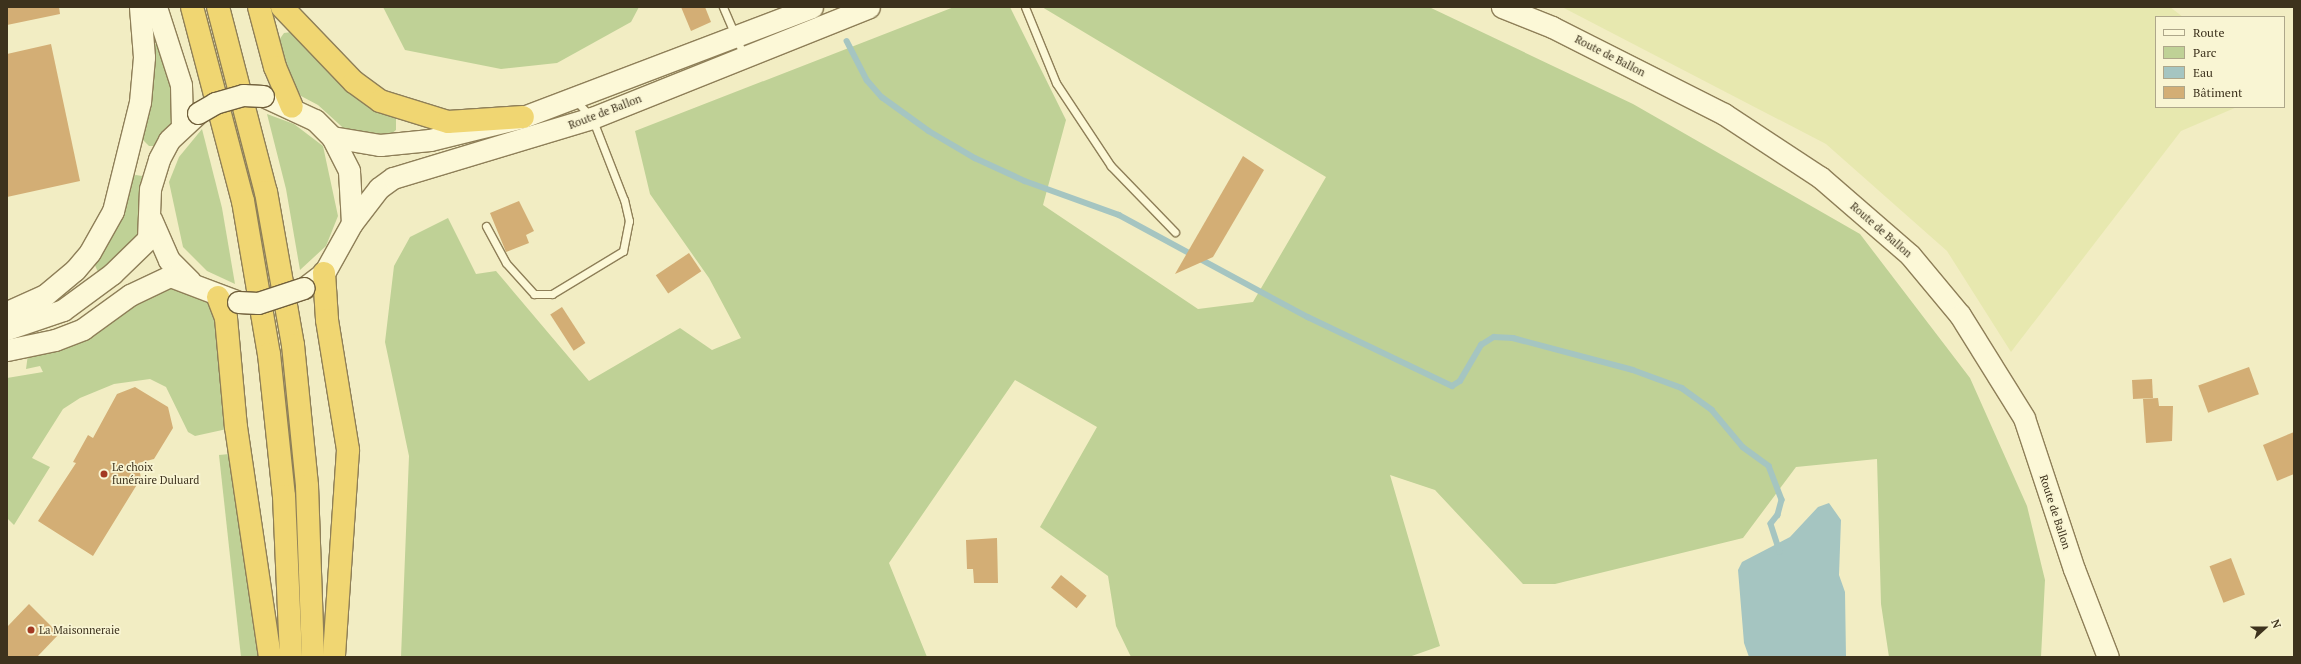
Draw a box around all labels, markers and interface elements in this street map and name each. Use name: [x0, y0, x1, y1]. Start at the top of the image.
legend: [2155, 16, 2285, 108]
text: Route: [2193, 25, 2224, 40]
street label: Route de Ballon: [1573, 33, 1647, 79]
text: Parc: [2193, 45, 2216, 60]
text: Eau: [2193, 65, 2213, 80]
text: Bâtiment: [2193, 85, 2242, 100]
street label: Route de Ballon: [567, 92, 643, 132]
street label: Route de Ballon: [1847, 200, 1915, 260]
place label: Le choix funéraire Duluard: [112, 461, 199, 487]
marker: Le choix funéraire Duluard: [99, 469, 109, 479]
street label: Route de Ballon: [2037, 473, 2073, 551]
north arrow: [2245, 608, 2285, 648]
text: N: [2268, 617, 2284, 630]
place label: La Maisonneraie: [39, 623, 120, 637]
marker: La Maisonneraie: [26, 625, 36, 635]

